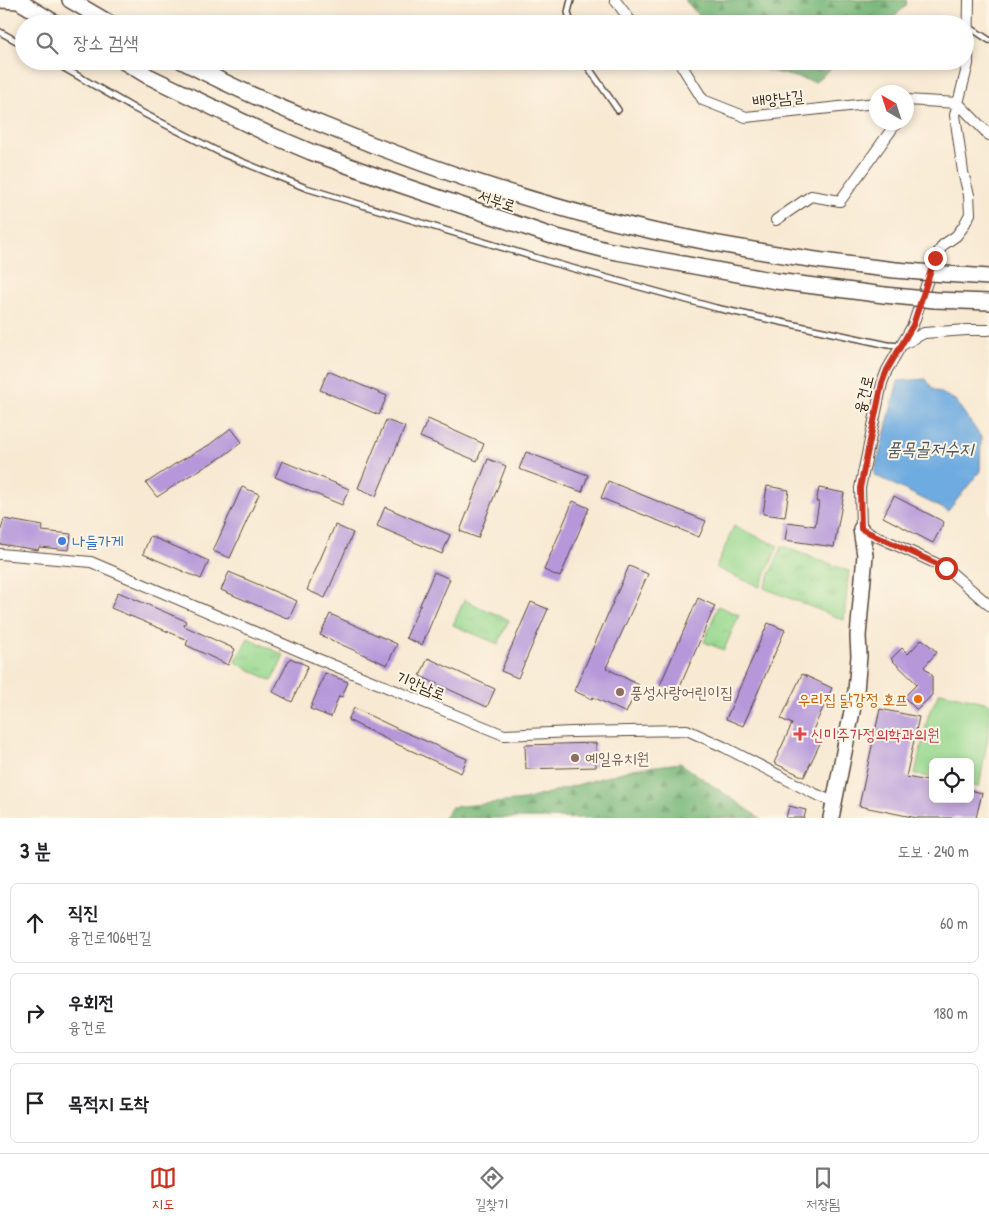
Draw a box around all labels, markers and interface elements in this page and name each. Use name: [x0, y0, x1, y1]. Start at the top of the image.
search box: [15, 15, 974, 70]
icon: search: [33, 29, 61, 57]
text: 장소 검색: [73, 29, 139, 55]
street label: 배양남길: [751, 84, 805, 112]
north arrow: [869, 85, 914, 130]
street label: 서부로: [475, 183, 519, 217]
route end: [924, 247, 947, 270]
street label: 융건로: [848, 373, 878, 415]
water label: 품목골저수지: [887, 436, 976, 461]
place label: 나들가게: [72, 530, 124, 552]
marker: 나들가게: [56, 535, 68, 547]
route start: [935, 557, 958, 580]
street label: 기안남로: [393, 665, 449, 705]
place label: 풍성사랑어린이집: [630, 681, 733, 703]
marker: 풍성사랑어린이집: [614, 686, 626, 698]
place label: 우리집 닭강정 호프: [798, 688, 908, 710]
marker: 우리집 닭강정 호프: [912, 693, 924, 705]
place label: 신미주가정의학과의원: [811, 723, 940, 745]
marker: 신미주가정의학과의원: [793, 727, 807, 741]
place label: 예일유치원: [585, 747, 649, 769]
marker: 예일유치원: [569, 752, 581, 764]
map controls: [929, 758, 974, 803]
button: locate: [929, 758, 974, 803]
text: 3 분: [20, 836, 51, 865]
text: 도보 · 240 m: [897, 840, 969, 862]
text: 직진: [68, 899, 99, 925]
icon: ahead: [21, 909, 49, 937]
text: 60 m: [940, 912, 968, 934]
text: 융건로106번길: [68, 926, 152, 948]
text: 우회전: [68, 989, 114, 1015]
icon: right: [21, 999, 49, 1027]
text: 180 m: [934, 1002, 968, 1024]
text: 융건로: [68, 1016, 107, 1038]
icon: arrive: [21, 1089, 49, 1117]
text: 목적지 도착: [68, 1090, 149, 1116]
tab: 지도: [149, 1164, 177, 1214]
tab: 길찾기: [475, 1164, 508, 1214]
tab: 저장됨: [806, 1164, 840, 1214]

